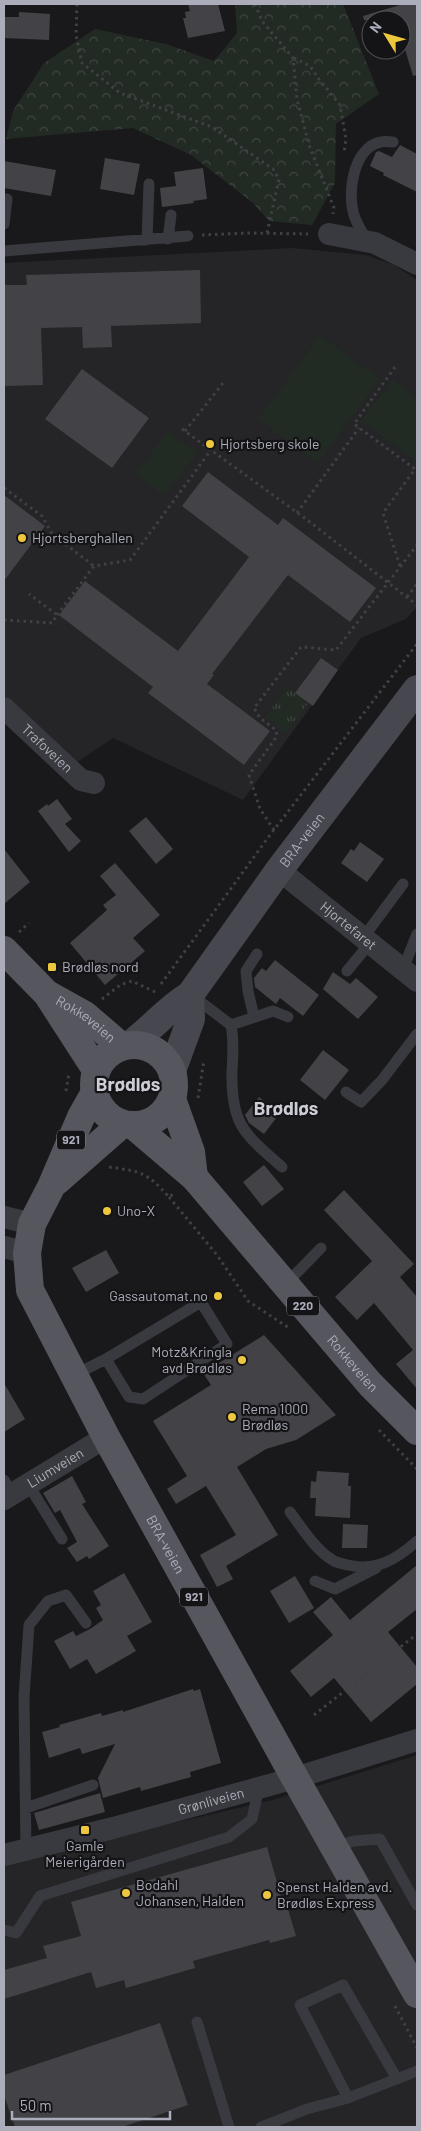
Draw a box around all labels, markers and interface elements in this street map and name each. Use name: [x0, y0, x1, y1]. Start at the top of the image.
north arrow: [361, 10, 411, 60]
text: N: [366, 18, 385, 36]
place label: Hjortsberg skole: [220, 435, 319, 452]
marker: Hjortsberg skole: [204, 438, 216, 450]
place label: Hjortsberghallen: [32, 529, 133, 546]
marker: Hjortsberghallen: [16, 532, 28, 544]
street label: Trafoveien: [18, 720, 76, 776]
street label: BRA-veien: [275, 809, 328, 870]
street label: Hjortefaret: [317, 898, 380, 953]
place label: Brødløs nord: [62, 958, 139, 975]
marker: Brødløs nord: [46, 961, 58, 973]
street label: Rokkeveien: [53, 992, 119, 1046]
district label: Brødløs: [96, 1072, 160, 1095]
district label: Brødløs: [254, 1096, 318, 1119]
road number: 921: [57, 1130, 85, 1150]
place label: Uno-X: [117, 1202, 155, 1219]
marker: Uno-X: [101, 1205, 113, 1217]
place label: Gassautomat.no: [109, 1287, 208, 1304]
marker: Gassautomat.no: [212, 1290, 224, 1302]
road number: 220: [287, 1296, 319, 1315]
street label: Rokkeveien: [324, 1331, 382, 1395]
place label: Motz&Kringla avd Brødløs: [151, 1343, 232, 1376]
marker: Motz&Kringla avd Brødløs: [236, 1354, 248, 1366]
place label: Rema 1000 Brødløs: [242, 1400, 308, 1433]
marker: Rema 1000 Brødløs: [226, 1411, 238, 1423]
street label: Liumveien: [24, 1444, 86, 1491]
street label: BRA-veien: [143, 1512, 189, 1576]
road number: 921: [180, 1588, 208, 1606]
street label: Grønliveien: [176, 1783, 246, 1818]
marker: Gamle Meierigården: [79, 1824, 91, 1836]
place label: Gamle Meierigården: [45, 1837, 125, 1870]
place label: Bodahl Johansen, Halden: [136, 1876, 244, 1909]
place label: Spenst Halden avd. Brødløs Express: [277, 1878, 392, 1911]
marker: Bodahl Johansen, Halden: [120, 1887, 132, 1899]
marker: Spenst Halden avd. Brødløs Express: [261, 1889, 273, 1901]
scale bar: [12, 2088, 170, 2120]
text: 50 m: [20, 2096, 52, 2114]

